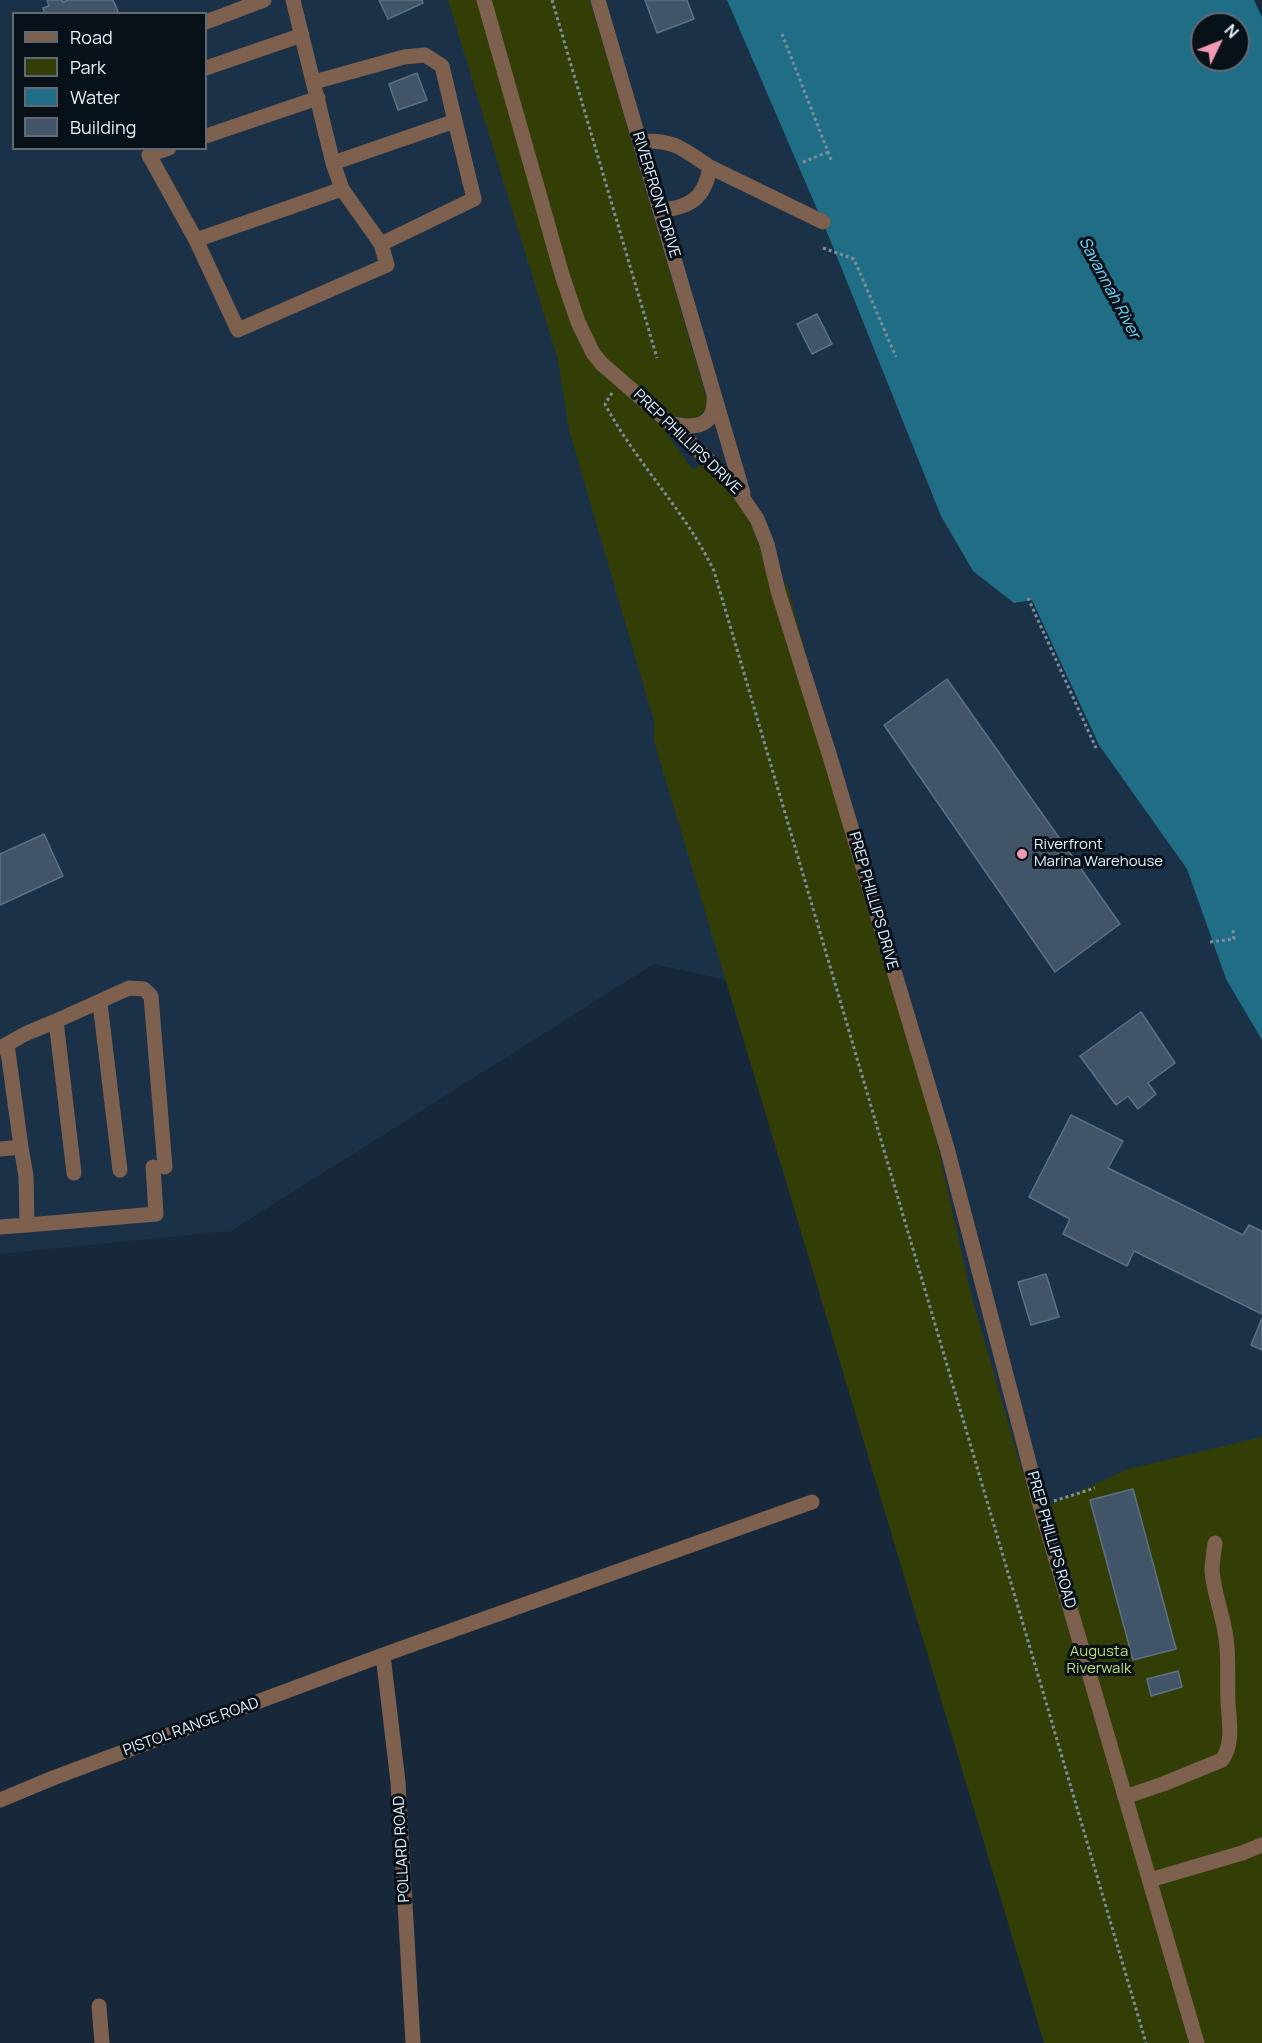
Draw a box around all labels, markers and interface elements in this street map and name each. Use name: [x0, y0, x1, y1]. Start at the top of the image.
legend: [12, 12, 207, 150]
north arrow: [1190, 12, 1250, 72]
text: N: [1220, 19, 1244, 43]
text: Road: [70, 25, 113, 49]
text: Park: [70, 55, 106, 79]
text: Water: [70, 85, 120, 109]
text: Building: [70, 115, 136, 139]
street label: RIVERFRONT DRIVE: [628, 130, 684, 260]
water label: Savannah River: [1074, 234, 1144, 342]
street label: PREP PHILLIPS DRIVE: [629, 386, 745, 498]
street label: PREP PHILLIPS DRIVE: [845, 830, 901, 972]
place label: Riverfront Marina Warehouse: [1034, 836, 1163, 871]
marker: Riverfront Marina Warehouse: [1015, 847, 1029, 861]
street label: PREP PHILLIPS ROAD: [1023, 1469, 1079, 1611]
park label: Augusta Riverwalk: [1067, 1643, 1131, 1678]
street label: PISTOL RANGE ROAD: [121, 1694, 261, 1760]
street label: POLLARD ROAD: [390, 1795, 414, 1903]

